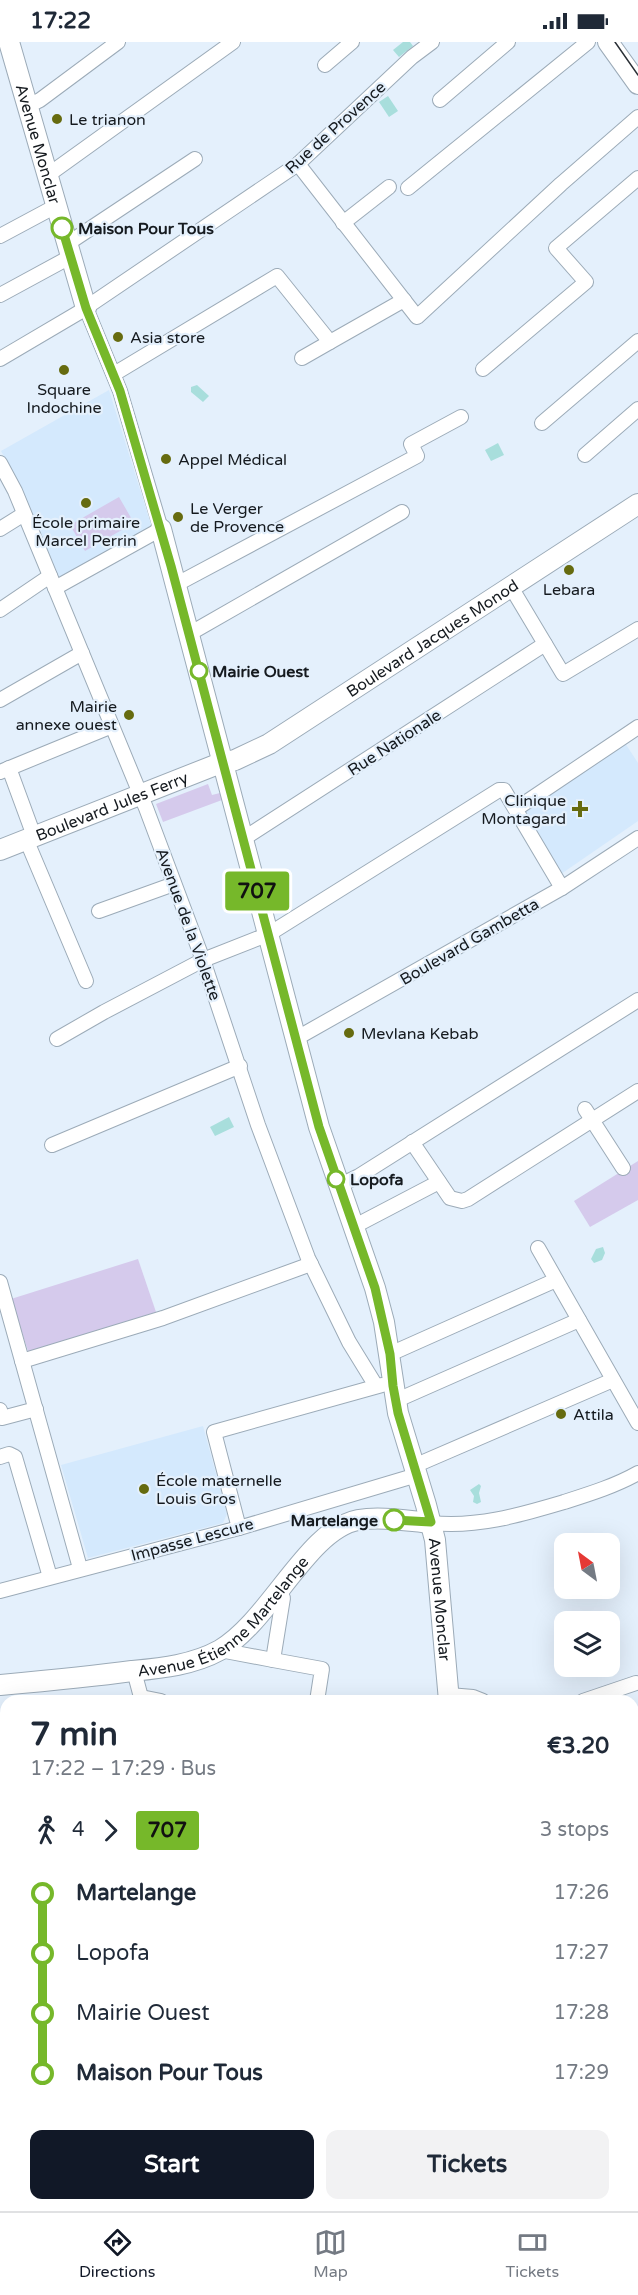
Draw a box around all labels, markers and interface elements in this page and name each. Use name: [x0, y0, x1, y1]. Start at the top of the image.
text: 17:22: [30, 8, 91, 34]
street label: Rue de Provence: [281, 77, 390, 178]
street label: Avenue Monclar: [11, 82, 65, 207]
place label: Le trianon: [69, 110, 146, 130]
marker: Le trianon: [50, 112, 64, 126]
marker: Maison Pour Tous: [51, 217, 73, 239]
place label: Maison Pour Tous: [78, 219, 214, 239]
place label: Asia store: [130, 328, 205, 348]
marker: Asia store: [111, 330, 125, 344]
marker: Square Indochine: [57, 363, 71, 377]
place label: Square Indochine: [26, 380, 102, 418]
place label: Appel Médical: [178, 450, 287, 470]
marker: Appel Médical: [159, 452, 173, 466]
marker: École primaire Marcel Perrin: [79, 496, 93, 510]
place label: Le Verger de Provence: [190, 499, 284, 537]
marker: Le Verger de Provence: [171, 510, 185, 524]
place label: École primaire Marcel Perrin: [32, 513, 140, 551]
marker: Lebara: [562, 563, 576, 577]
street label: Boulevard Jacques Monod: [343, 575, 523, 702]
place label: Lebara: [543, 580, 595, 600]
marker: Mairie Ouest: [190, 662, 208, 680]
place label: Mairie Ouest: [212, 662, 310, 682]
place label: Mairie annexe ouest: [16, 697, 117, 735]
street label: Rue Nationale: [344, 705, 445, 781]
marker: Mairie annexe ouest: [122, 708, 136, 722]
street label: Boulevard Jules Ferry: [33, 768, 191, 846]
place label: Clinique Montagard: [481, 791, 566, 829]
marker: Clinique Montagard: [571, 800, 589, 818]
street label: Avenue de la Violette: [151, 845, 225, 1003]
line badge: 707: [222, 872, 292, 910]
text: 707: [237, 879, 277, 904]
street label: Boulevard Gambetta: [396, 894, 543, 990]
place label: Mevlana Kebab: [361, 1024, 479, 1044]
marker: Mevlana Kebab: [342, 1026, 356, 1040]
marker: Lopofa: [327, 1170, 345, 1188]
place label: Lopofa: [350, 1170, 404, 1190]
place label: Attila: [573, 1405, 614, 1425]
marker: Attila: [554, 1407, 568, 1421]
place label: École maternelle Louis Gros: [156, 1471, 282, 1509]
marker: École maternelle Louis Gros: [137, 1482, 151, 1496]
marker: Martelange: [383, 1509, 405, 1531]
place label: Martelange: [290, 1511, 378, 1531]
street label: Impasse Lescure: [129, 1514, 256, 1566]
north arrow: [554, 1533, 620, 1599]
map controls: [554, 1533, 620, 1677]
street label: Avenue Monclar: [424, 1537, 455, 1663]
street label: Avenue Étienne Martelange: [137, 1552, 313, 1681]
button: layers: [554, 1611, 620, 1677]
text: 7 min: [30, 1715, 118, 1754]
text: €3.20: [547, 1733, 609, 1759]
text: 17:22 – 17:29 · Bus: [30, 1757, 216, 1781]
icon: walk: [30, 1814, 63, 1847]
icon: forward: [94, 1814, 127, 1847]
text: 4: [72, 1818, 85, 1842]
text: 707: [148, 1818, 187, 1843]
text: 3 stops: [540, 1818, 609, 1842]
text: Martelange: [76, 1880, 196, 1906]
text: 17:26: [554, 1881, 609, 1905]
text: Lopofa: [76, 1940, 150, 1966]
text: 17:27: [554, 1941, 609, 1965]
text: Mairie Ouest: [76, 2000, 210, 2026]
text: 17:28: [554, 2001, 609, 2025]
text: Maison Pour Tous: [76, 2060, 263, 2086]
text: 17:29: [554, 2061, 609, 2085]
button: Start: [30, 2130, 314, 2199]
button: Tickets: [326, 2130, 609, 2199]
tab: Directions: [79, 2226, 155, 2282]
tab: Map: [313, 2226, 348, 2282]
tab: Tickets: [506, 2226, 559, 2282]

